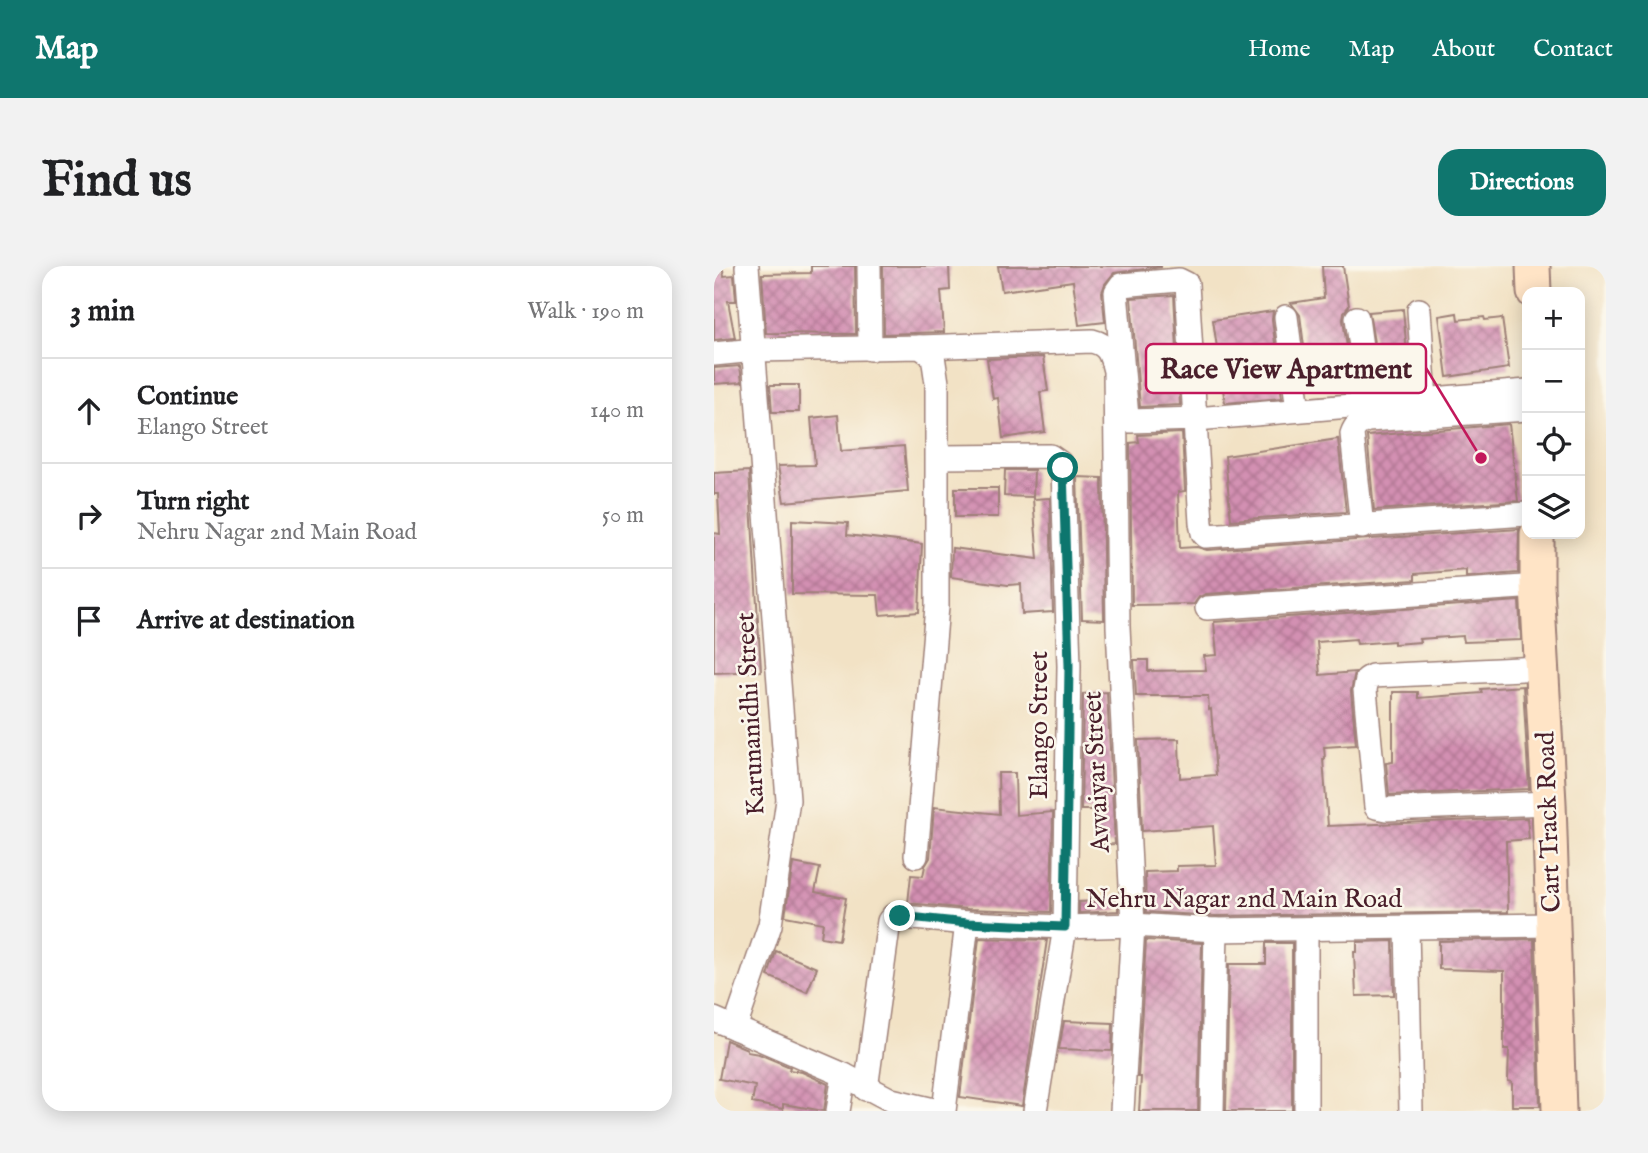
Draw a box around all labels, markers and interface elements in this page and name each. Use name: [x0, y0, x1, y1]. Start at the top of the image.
text: Map: [35, 28, 98, 70]
text: Home: [1248, 34, 1311, 65]
text: Map: [1349, 34, 1395, 65]
text: About: [1433, 34, 1495, 65]
text: Contact: [1533, 34, 1613, 65]
button: Directions: [1438, 149, 1606, 216]
text: Find us: [42, 151, 192, 213]
map controls: [1522, 287, 1585, 539]
button: +: [1522, 287, 1585, 350]
text: 3 min: [70, 293, 135, 331]
text: Walk · 190 m: [527, 297, 644, 326]
callout: Race View Apartment: [1146, 344, 1426, 393]
button: −: [1522, 350, 1585, 413]
text: Race View Apartment: [1160, 353, 1412, 388]
text: Continue: [137, 380, 238, 413]
icon: ahead: [70, 392, 108, 430]
text: 140 m: [590, 396, 644, 425]
text: Elango Street: [137, 413, 268, 442]
button: locate: [1522, 413, 1585, 476]
route start: [1047, 452, 1078, 483]
button: layers: [1522, 476, 1585, 539]
text: Turn right: [137, 485, 250, 518]
icon: right: [70, 497, 108, 535]
text: 50 m: [602, 501, 644, 530]
text: Nehru Nagar 2nd Main Road: [137, 518, 417, 547]
icon: arrive: [70, 602, 108, 640]
text: Arrive at destination: [137, 604, 355, 637]
street label: Karunanidhi Street: [729, 611, 773, 817]
street label: Elango Street: [1023, 651, 1056, 799]
street label: Avvaiyar Street: [1076, 690, 1118, 855]
street label: Cart Track Road: [1529, 731, 1569, 913]
street label: Nehru Nagar 2nd Main Road: [1086, 883, 1402, 916]
route end: [884, 900, 915, 931]

